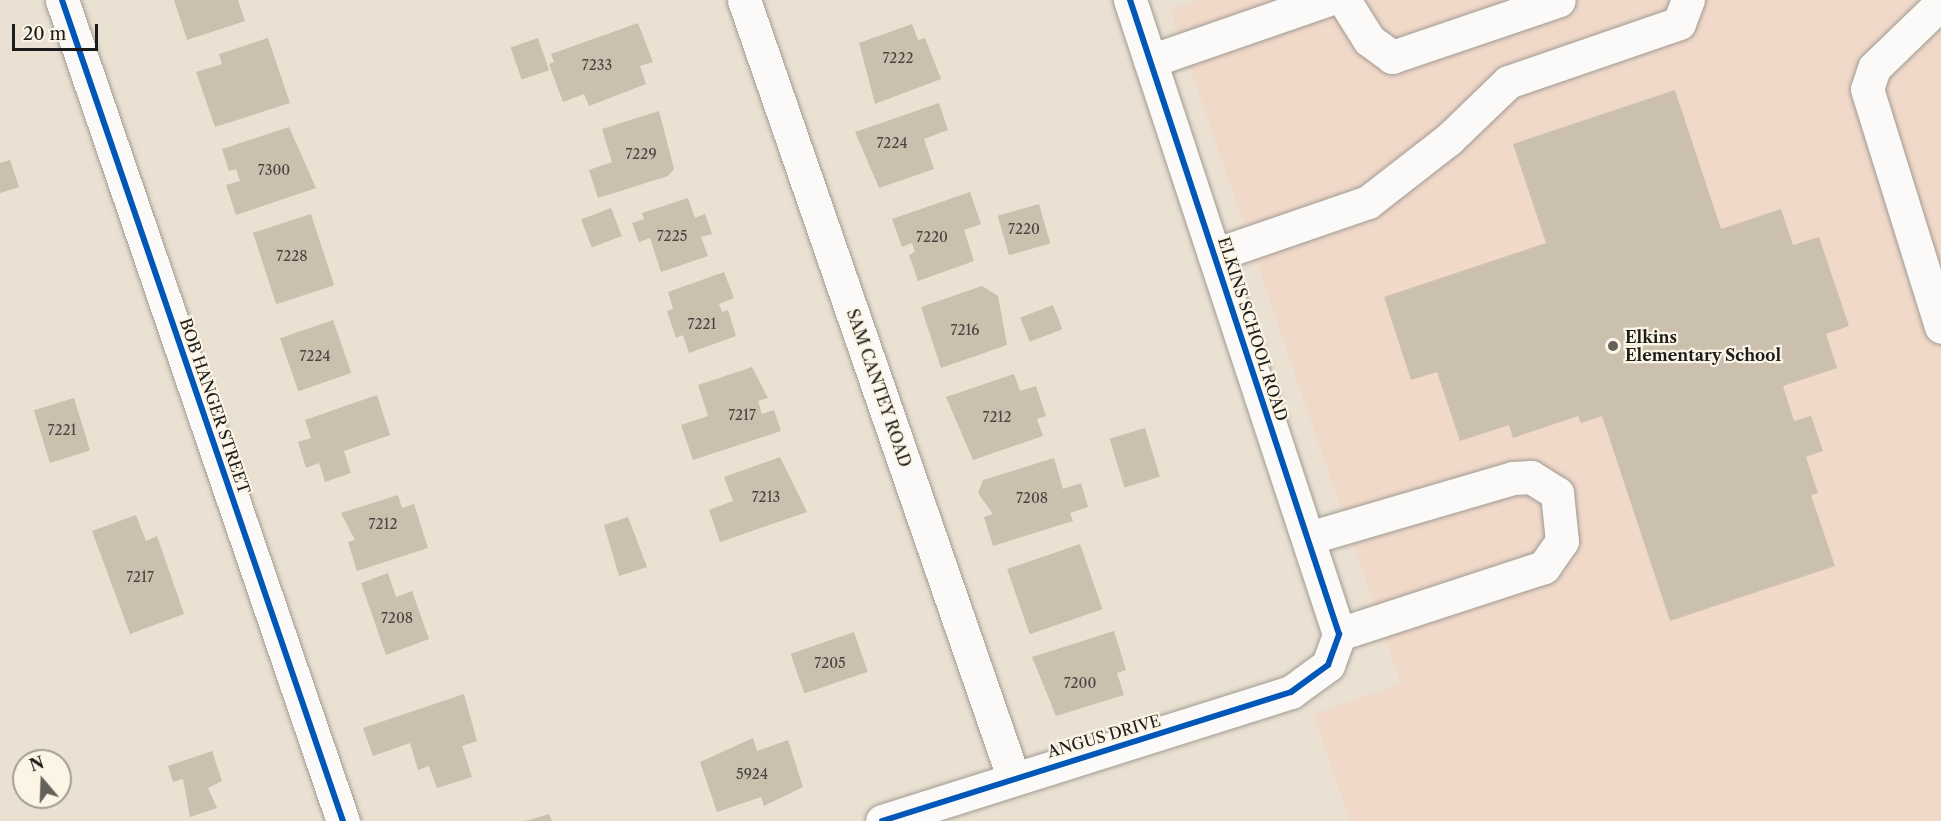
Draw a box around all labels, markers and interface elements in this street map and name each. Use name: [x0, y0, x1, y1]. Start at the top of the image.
scale bar: [15, 12, 100, 50]
text: 20 m: [23, 23, 66, 45]
house number: 7222: [882, 50, 914, 66]
house number: 7233: [582, 57, 612, 73]
house number: 7224: [876, 135, 908, 151]
house number: 7229: [625, 146, 657, 162]
house number: 7300: [258, 162, 290, 178]
house number: 7220: [1008, 221, 1040, 237]
house number: 7225: [657, 228, 687, 244]
house number: 7220: [916, 229, 948, 245]
street label: ELKINS SCHOOL ROAD: [1214, 234, 1292, 424]
house number: 7228: [276, 248, 308, 264]
street label: SAM CANTEY ROAD: [843, 306, 915, 470]
street label: BOB HANGER STREET: [176, 315, 254, 497]
house number: 7221: [688, 316, 716, 332]
house number: 7216: [950, 322, 980, 338]
place label: Elkins Elementary School: [1625, 327, 1782, 365]
marker: Elkins Elementary School: [1606, 339, 1620, 353]
house number: 7224: [299, 348, 331, 364]
house number: 7217: [728, 407, 756, 423]
house number: 7212: [983, 409, 1011, 425]
house number: 7221: [48, 422, 76, 438]
house number: 7213: [752, 489, 780, 505]
house number: 7208: [1016, 490, 1048, 506]
house number: 7212: [369, 516, 397, 532]
house number: 7217: [126, 569, 154, 585]
house number: 7208: [381, 610, 413, 626]
house number: 7205: [814, 655, 846, 671]
house number: 7200: [1064, 675, 1096, 691]
street label: ANGUS DRIVE: [1045, 711, 1163, 761]
north arrow: [12, 749, 72, 809]
text: N: [27, 752, 47, 776]
house number: 5924: [736, 766, 768, 782]

